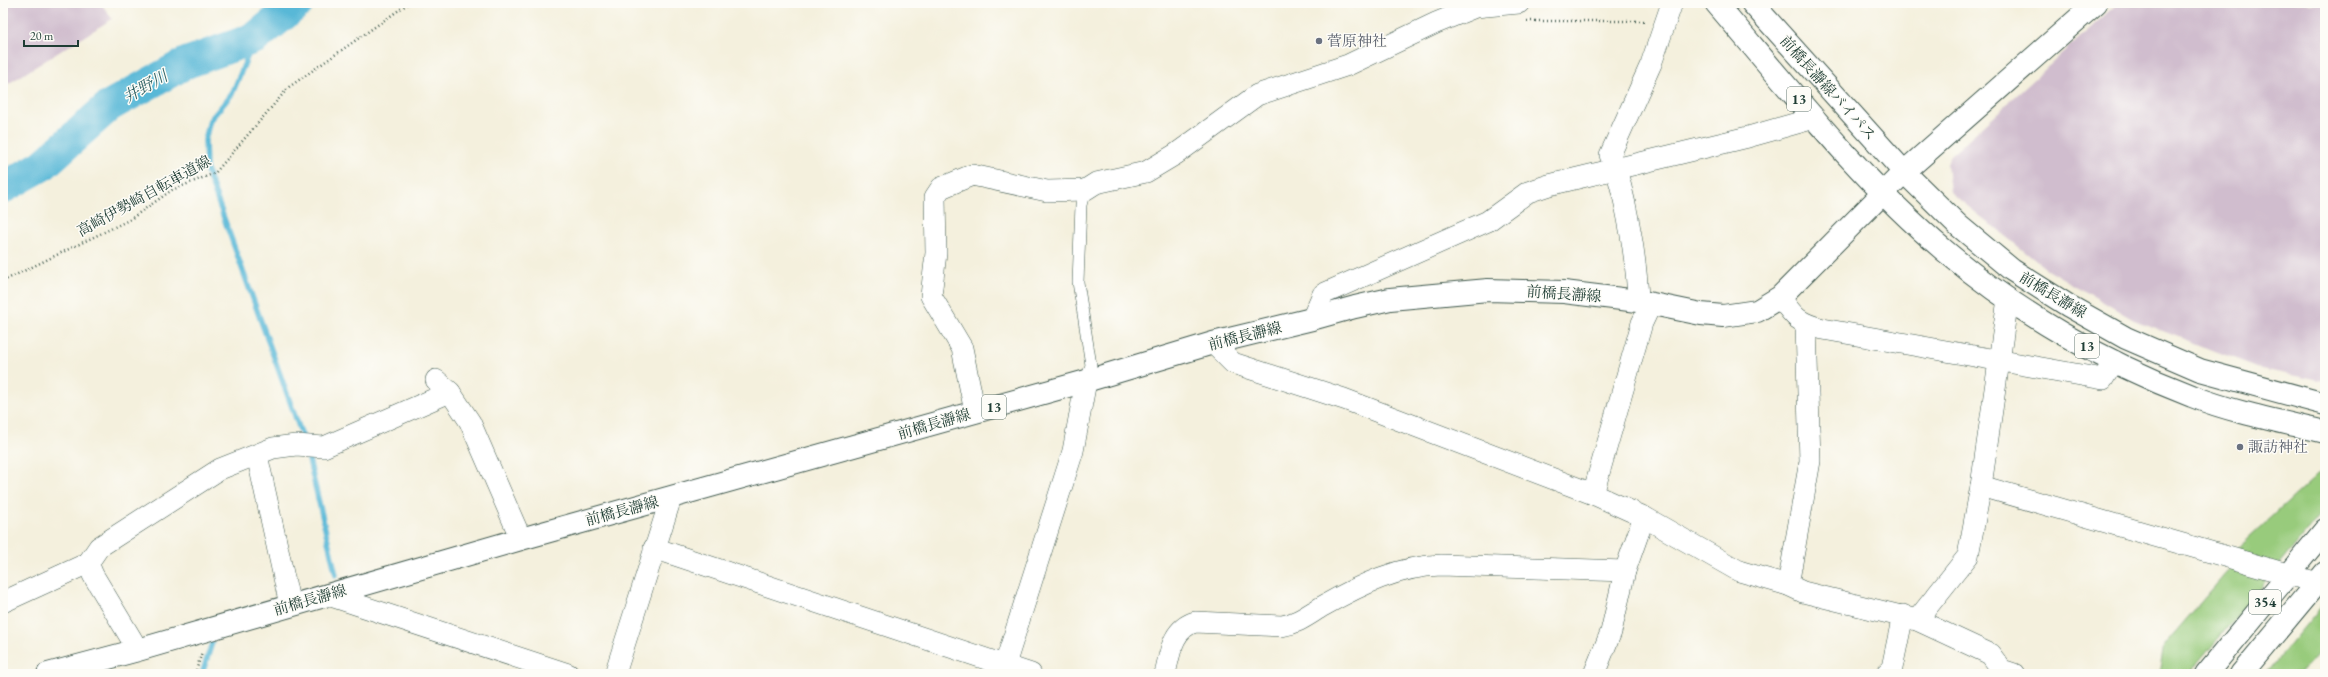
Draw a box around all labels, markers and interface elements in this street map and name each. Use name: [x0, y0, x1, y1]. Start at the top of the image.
scale bar: [24, 22, 78, 48]
text: 20 m: [30, 28, 54, 44]
place label: 菅原神社: [1327, 31, 1387, 50]
street label: 前橋長瀞線バイパス: [1776, 31, 1880, 144]
marker: 菅原神社: [1314, 36, 1324, 46]
water label: 井野川: [119, 64, 173, 108]
road number: 13: [1787, 87, 1811, 111]
street label: 高崎伊勢崎自転車道線: [74, 151, 214, 240]
street label: 前橋長瀞線: [2016, 267, 2090, 322]
street label: 前橋長瀞線: [1526, 281, 1602, 306]
street label: 前橋長瀞線: [1206, 317, 1284, 354]
road number: 13: [2075, 334, 2099, 358]
road number: 13: [982, 395, 1006, 419]
street label: 前橋長瀞線: [895, 404, 973, 443]
place label: 諏訪神社: [2248, 437, 2308, 456]
marker: 諏訪神社: [2235, 442, 2245, 452]
street label: 前橋長瀞線: [583, 492, 661, 529]
street label: 前橋長瀞線: [271, 580, 349, 619]
road number: 354: [2249, 590, 2281, 614]

